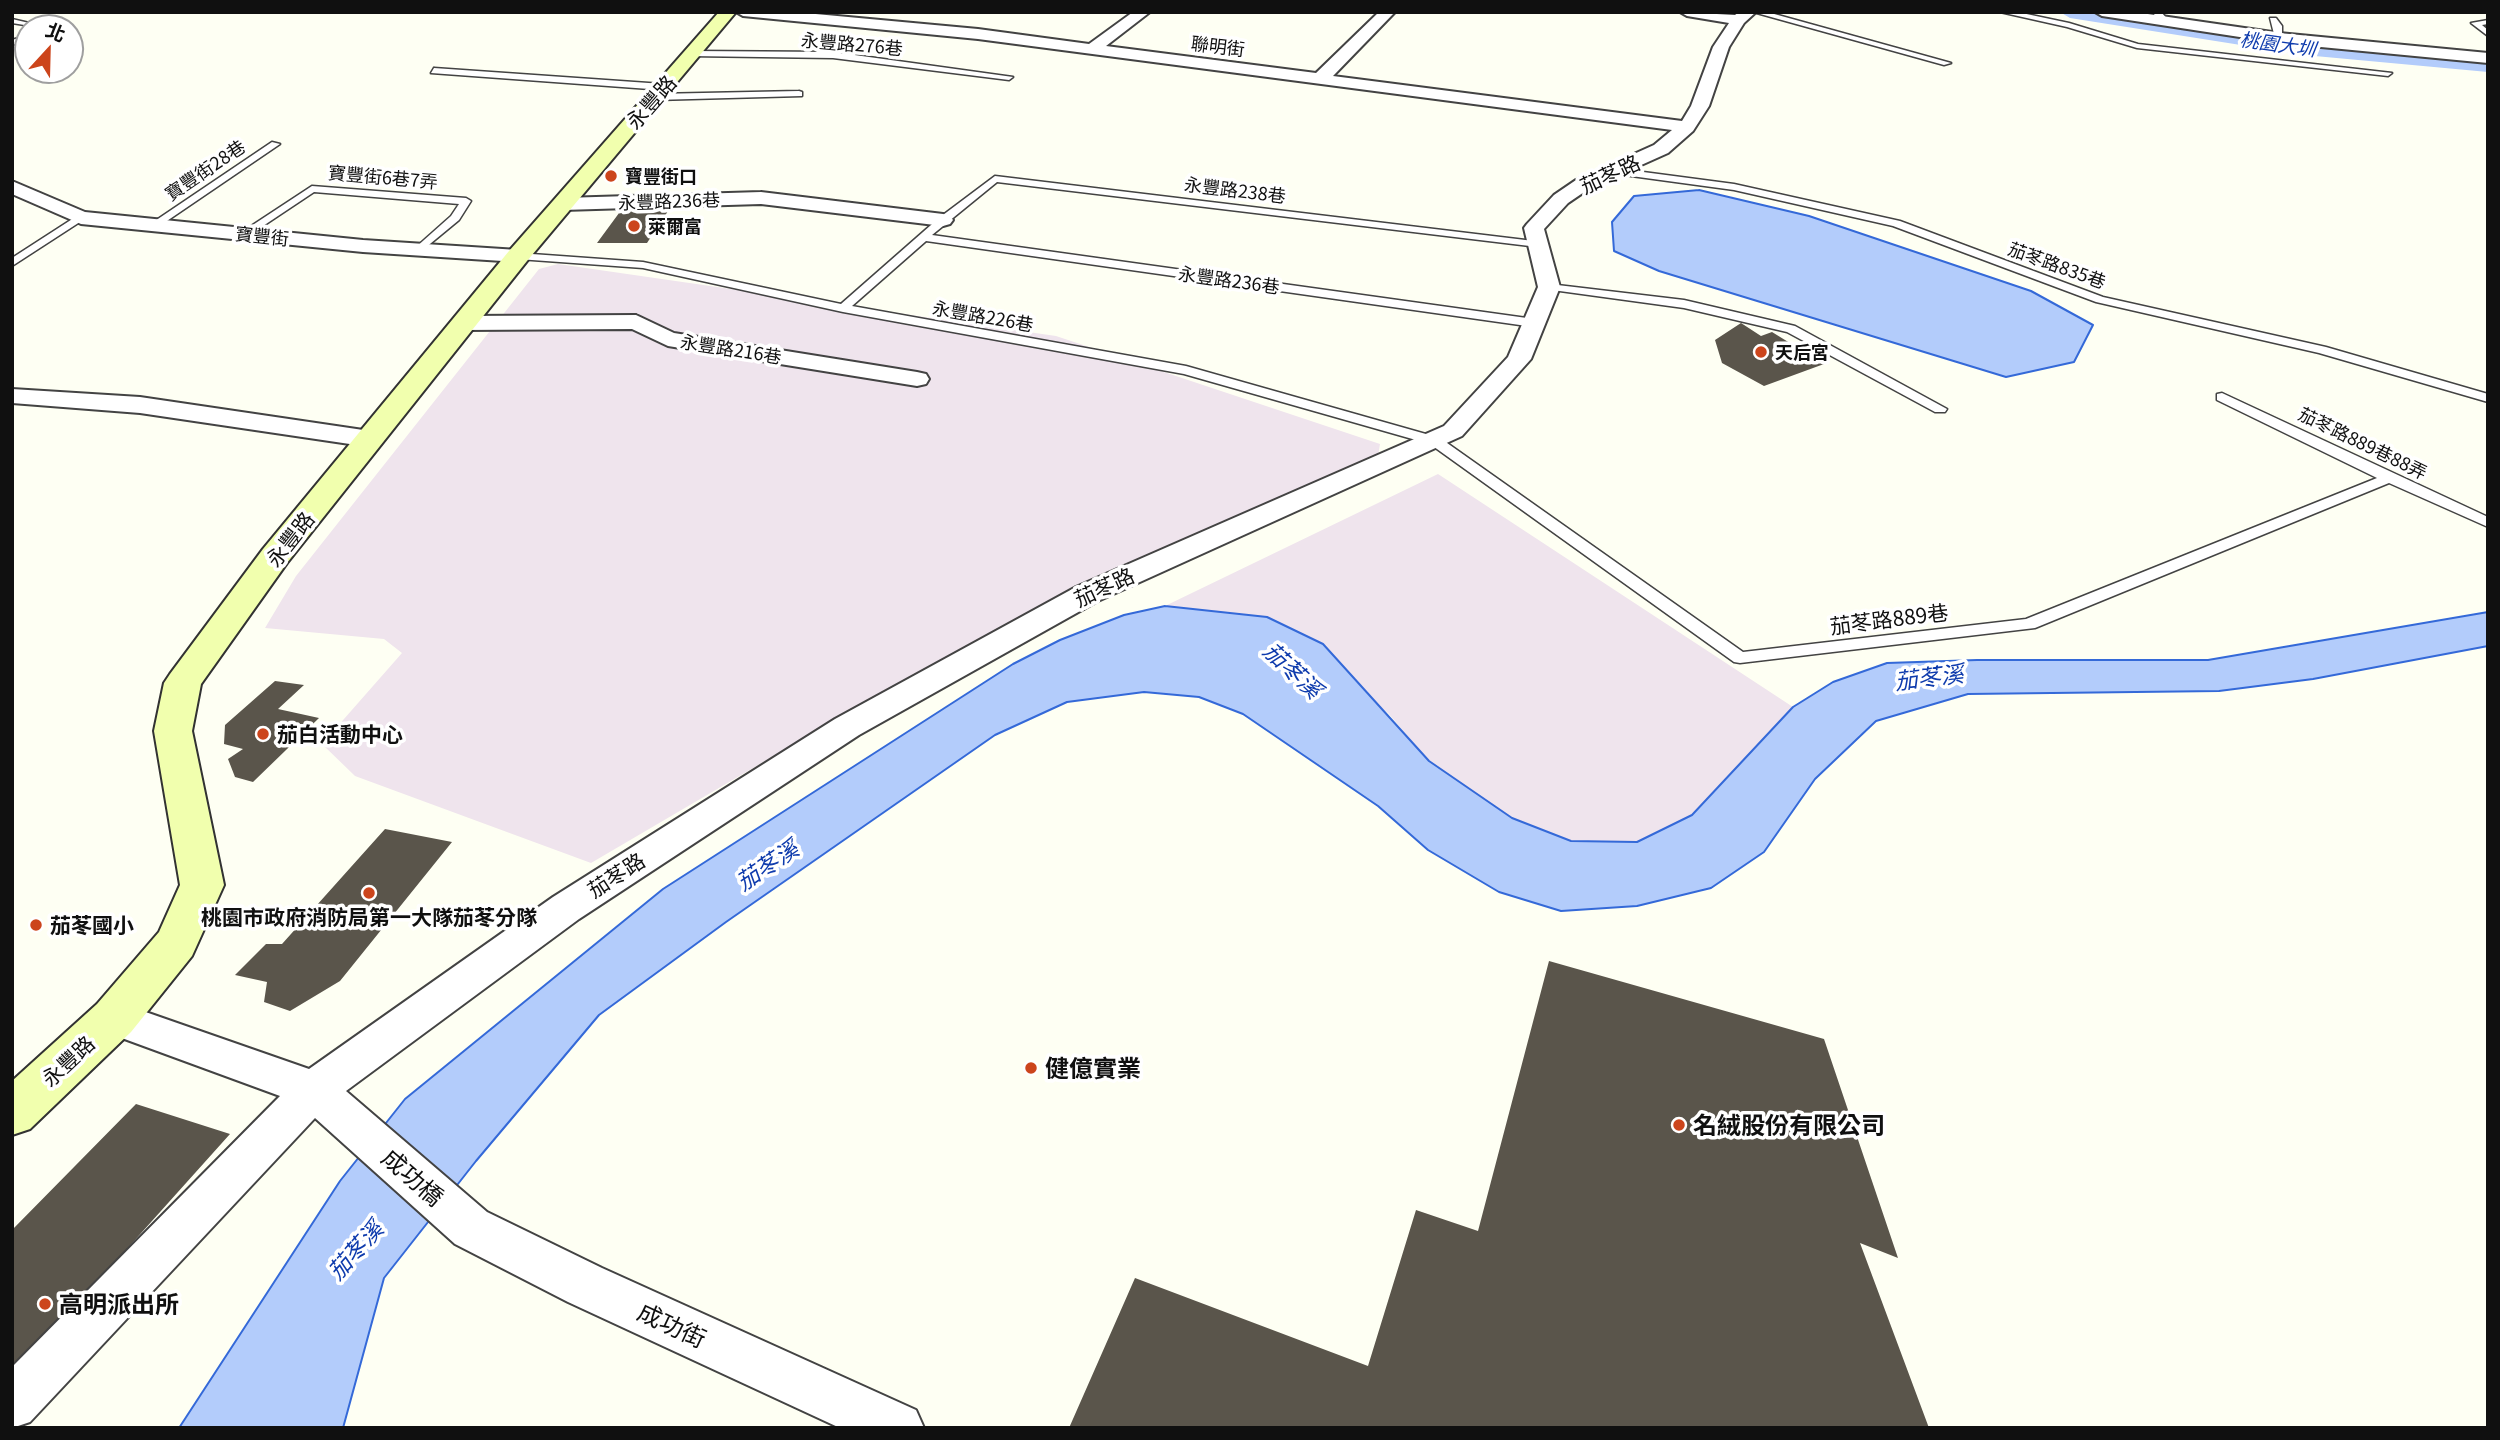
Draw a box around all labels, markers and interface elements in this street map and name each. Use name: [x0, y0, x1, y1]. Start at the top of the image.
north arrow: [14, 14, 84, 84]
text: 北: [42, 15, 70, 47]
water label: 桃園大圳: [2239, 27, 2317, 61]
street label: 永豐路276巷: [800, 29, 904, 59]
street label: 聯明街: [1190, 32, 1246, 60]
street label: 永豐路: [621, 70, 681, 134]
street label: 寶豐街28巷: [161, 135, 249, 205]
street label: 茄苳路: [1576, 149, 1644, 199]
street label: 寶豐街6巷7弄: [327, 161, 439, 193]
place label: 寶豐街口: [625, 165, 697, 187]
marker: 寶豐街口: [603, 168, 619, 184]
street label: 永豐路238巷: [1183, 173, 1287, 207]
street label: 永豐路236巷: [618, 188, 720, 214]
place label: 萊爾富: [648, 215, 702, 237]
marker: 萊爾富: [626, 218, 642, 234]
street label: 寶豐街: [234, 222, 290, 250]
street label: 茄苳路835巷: [2005, 237, 2109, 293]
street label: 永豐路236巷: [1177, 262, 1281, 298]
street label: 永豐路226巷: [931, 297, 1035, 335]
street label: 永豐路216巷: [679, 330, 783, 368]
place label: 天后宮: [1775, 341, 1829, 363]
marker: 天后宮: [1753, 344, 1769, 360]
street label: 茄苳路889巷88弄: [2295, 403, 2431, 483]
street label: 永豐路: [261, 506, 319, 572]
street label: 茄苳路: [1070, 562, 1138, 612]
street label: 茄苳路889巷: [1828, 599, 1950, 639]
water label: 茄苳溪: [1258, 636, 1328, 704]
water label: 茄苳溪: [1893, 659, 1965, 695]
place label: 茄白活動中心: [277, 721, 403, 747]
marker: 茄白活動中心: [255, 726, 271, 742]
water label: 茄苳溪: [731, 834, 803, 896]
street label: 茄苳路: [583, 847, 649, 903]
marker: 桃園市政府消防局第一大隊茄苳分隊: [361, 885, 377, 901]
place label: 桃園市政府消防局第一大隊茄苳分隊: [201, 904, 537, 930]
place label: 茄苳國小: [50, 912, 134, 938]
marker: 茄苳國小: [28, 917, 44, 933]
street label: 永豐路: [36, 1030, 100, 1092]
place label: 健億實業: [1045, 1054, 1141, 1082]
marker: 健億實業: [1023, 1060, 1039, 1076]
place label: 名絨股份有限公司: [1693, 1111, 1885, 1139]
marker: 名絨股份有限公司: [1671, 1117, 1687, 1133]
street label: 成功橋: [376, 1143, 450, 1211]
water label: 茄苳溪: [322, 1215, 388, 1285]
place label: 高明派出所: [59, 1290, 179, 1318]
marker: 高明派出所: [37, 1296, 53, 1312]
street label: 成功街: [633, 1297, 711, 1353]

